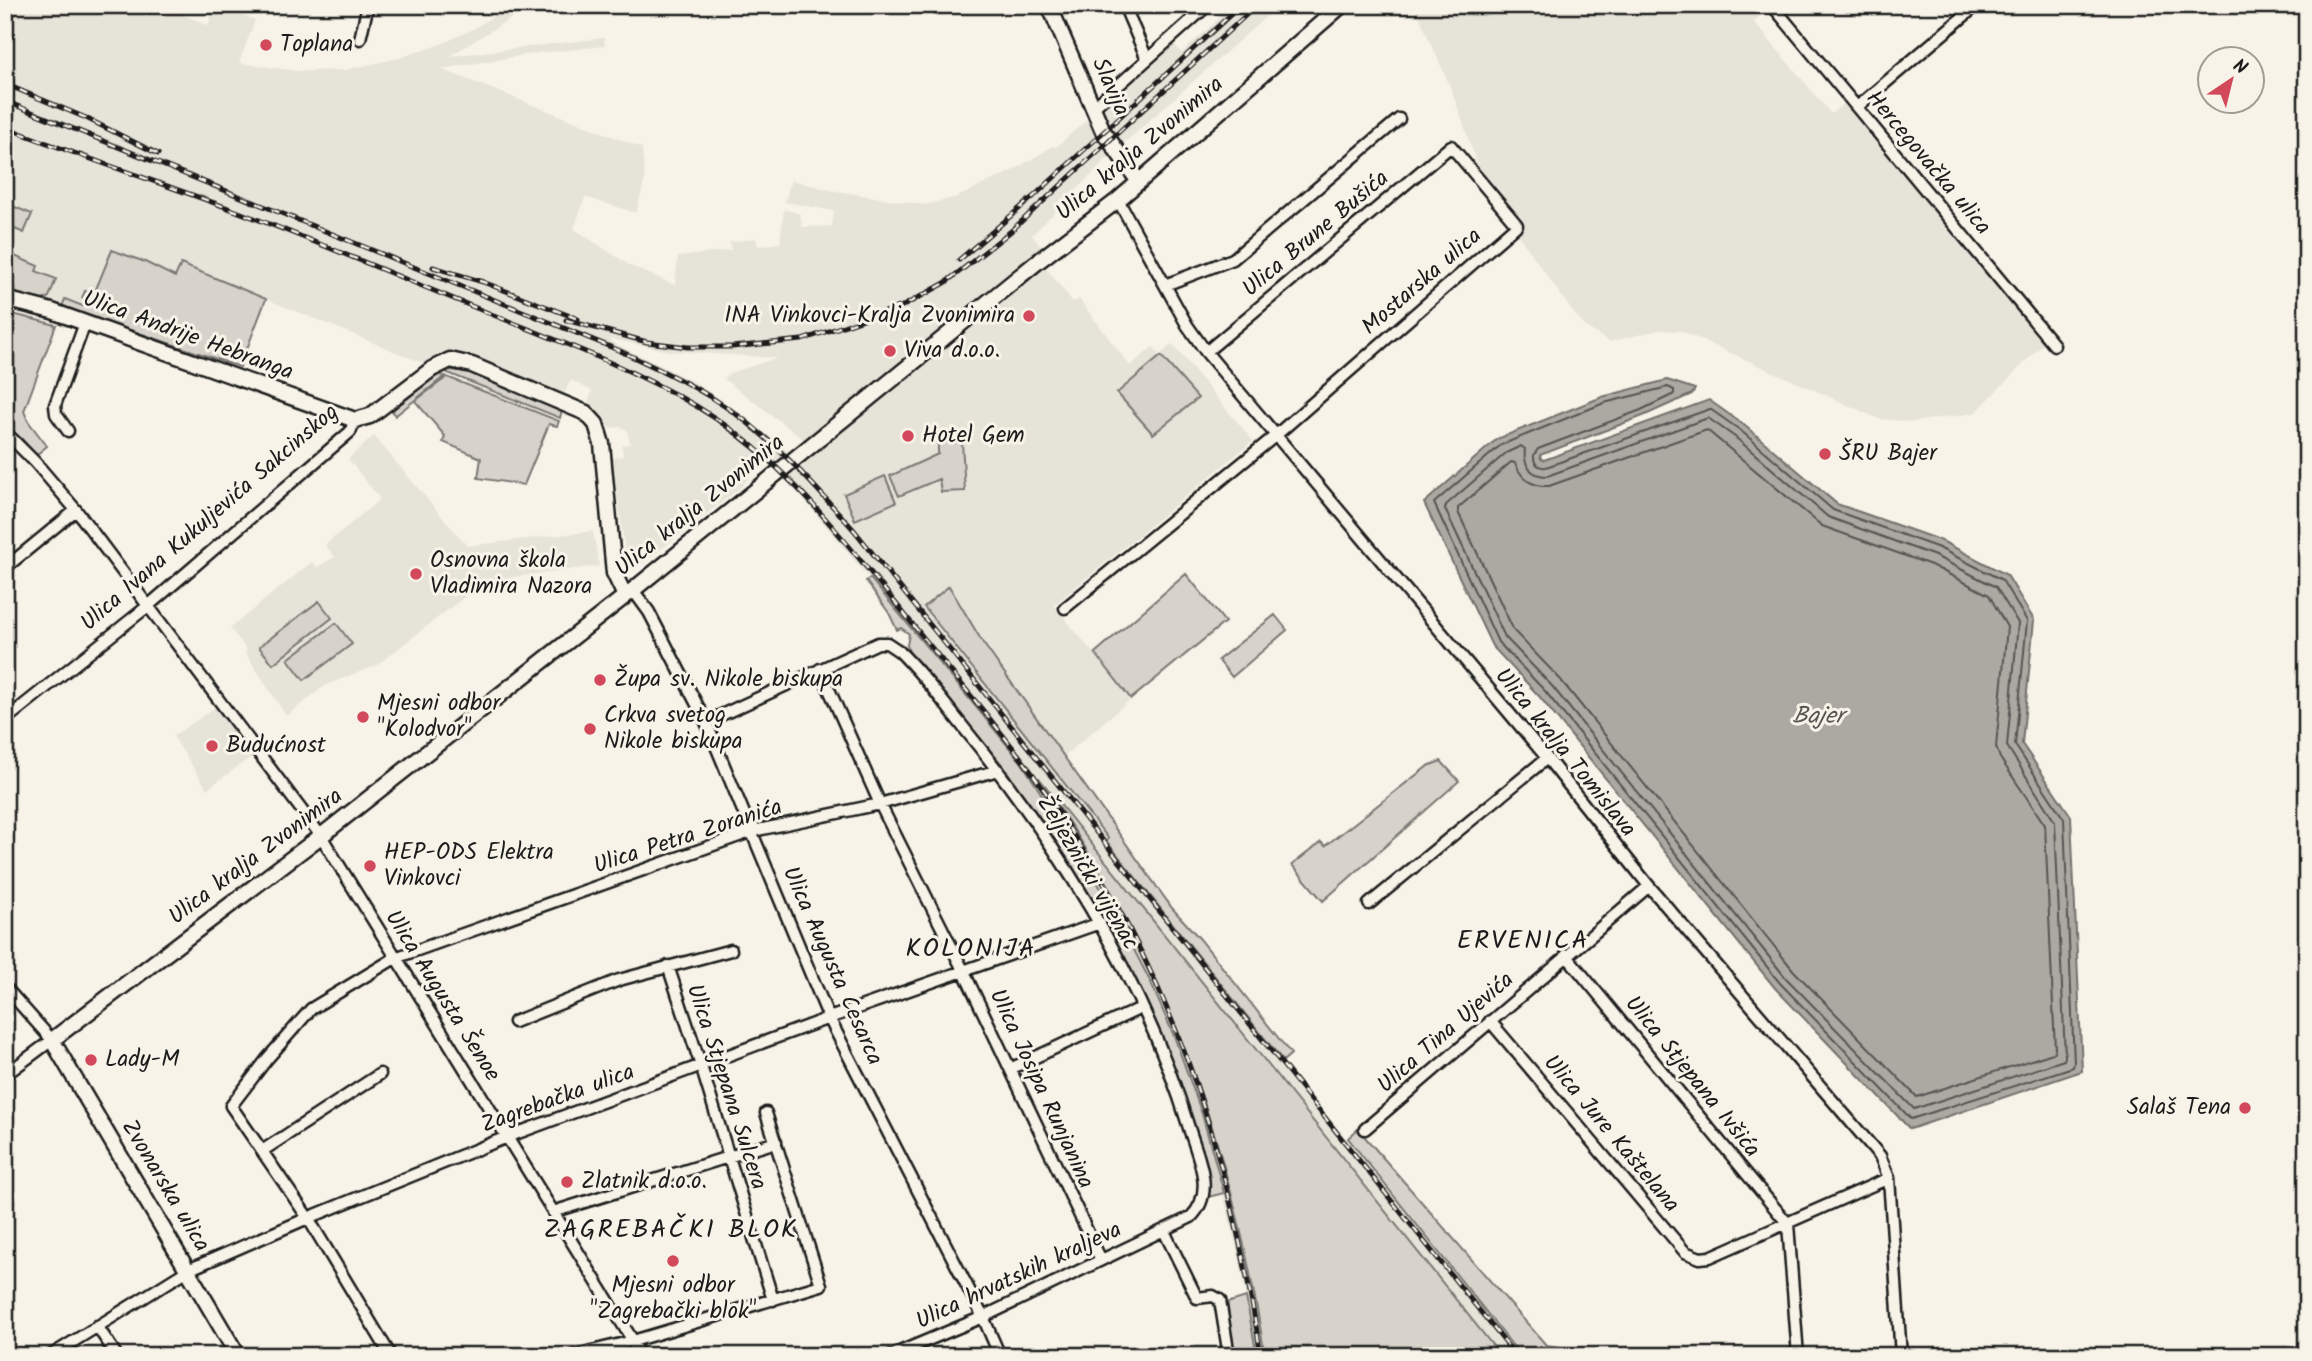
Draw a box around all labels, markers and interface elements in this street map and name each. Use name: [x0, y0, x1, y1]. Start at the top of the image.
place label: Toplana: [280, 27, 353, 63]
marker: Toplana: [258, 37, 274, 53]
north arrow: [2196, 46, 2266, 116]
street label: Slavija: [1081, 52, 1139, 122]
text: N: [2226, 52, 2253, 83]
street label: Ulica kralja Zvonimira: [1048, 68, 1232, 230]
street label: Hercegovačka ulica: [1856, 82, 2000, 244]
street label: Ulica Brune Bušića: [1235, 162, 1397, 306]
street label: Mostarska ulica: [1354, 219, 1490, 345]
street label: Ulica Andrije Hebranga: [78, 281, 298, 391]
place label: INA Vinkovci-Kralja Zvonimira: [724, 298, 1015, 334]
marker: INA Vinkovci-Kralja Zvonimira: [1021, 308, 1037, 324]
place label: Viva d.o.o.: [904, 333, 1000, 369]
marker: Viva d.o.o.: [882, 343, 898, 359]
street label: Ulica Ivana Kukuljevića Sakcinskog: [73, 395, 347, 641]
place label: Hotel Gem: [922, 418, 1025, 454]
street label: Ulica kralja Zvonimira: [607, 426, 793, 586]
marker: Hotel Gem: [900, 428, 916, 444]
place label: ŠRU Bajer: [1839, 436, 1938, 472]
marker: ŠRU Bajer: [1817, 446, 1833, 462]
place label: Osnovna škola Vladimira Nazora: [430, 543, 592, 605]
marker: Osnovna škola Vladimira Nazora: [408, 566, 424, 582]
street label: Ulica kralja Tomislava: [1485, 660, 1645, 846]
place label: Župa sv. Nikole biskupa: [614, 662, 843, 698]
marker: Župa sv. Nikole biskupa: [592, 672, 608, 688]
place label: Mjesni odbor "Kolodvor": [377, 686, 501, 748]
water label: Bajer: [1792, 697, 1849, 736]
place label: Crkva svetog Nikole biskupa: [604, 698, 742, 760]
marker: Mjesni odbor "Kolodvor": [355, 709, 371, 725]
marker: Crkva svetog Nikole biskupa: [582, 721, 598, 737]
place label: Budućnost: [226, 728, 327, 764]
marker: Budućnost: [204, 738, 220, 754]
street label: Ulica kralja Zvonimira: [161, 779, 351, 935]
street label: Željeznički vijenac: [1027, 789, 1147, 957]
street label: Ulica Petra Zoranića: [589, 790, 787, 884]
place label: HEP-ODS Elektra Vinkovci: [384, 835, 554, 897]
marker: HEP-ODS Elektra Vinkovci: [362, 858, 378, 874]
street label: Ulica Augusta Cesarca: [772, 861, 892, 1071]
street label: Ulica Augusta Šenoe: [375, 903, 509, 1089]
district label: ERVENICA: [1457, 920, 1589, 962]
district label: KOLONIJA: [905, 928, 1037, 970]
street label: Ulica Tina Ujevića: [1370, 963, 1522, 1103]
street label: Ulica Stjepana Sulcera: [676, 979, 776, 1195]
street label: Ulica Josipa Runjanina: [979, 983, 1103, 1195]
street label: Ulica Stjepana Ivšića: [1615, 988, 1769, 1166]
place label: Lady-M: [105, 1042, 180, 1078]
street label: Ulica Jure Kaštelana: [1534, 1047, 1688, 1221]
marker: Lady-M: [83, 1052, 99, 1068]
street label: Zagrebačka ulica: [476, 1055, 640, 1143]
place label: Salaš Tena: [2127, 1090, 2231, 1126]
marker: Salaš Tena: [2237, 1100, 2253, 1116]
street label: Zvonarska ulica: [111, 1113, 219, 1259]
place label: Zlatnik d.o.o.: [581, 1164, 707, 1200]
marker: Zlatnik d.o.o.: [559, 1174, 575, 1190]
district label: ZAGREBAČKI BLOK: [544, 1209, 798, 1251]
street label: Ulica hrvatskih kraljeva: [910, 1212, 1128, 1340]
marker: Mjesni odbor "Zagrebački blok": [665, 1253, 681, 1269]
place label: Mjesni odbor "Zagrebački blok": [590, 1268, 757, 1330]

